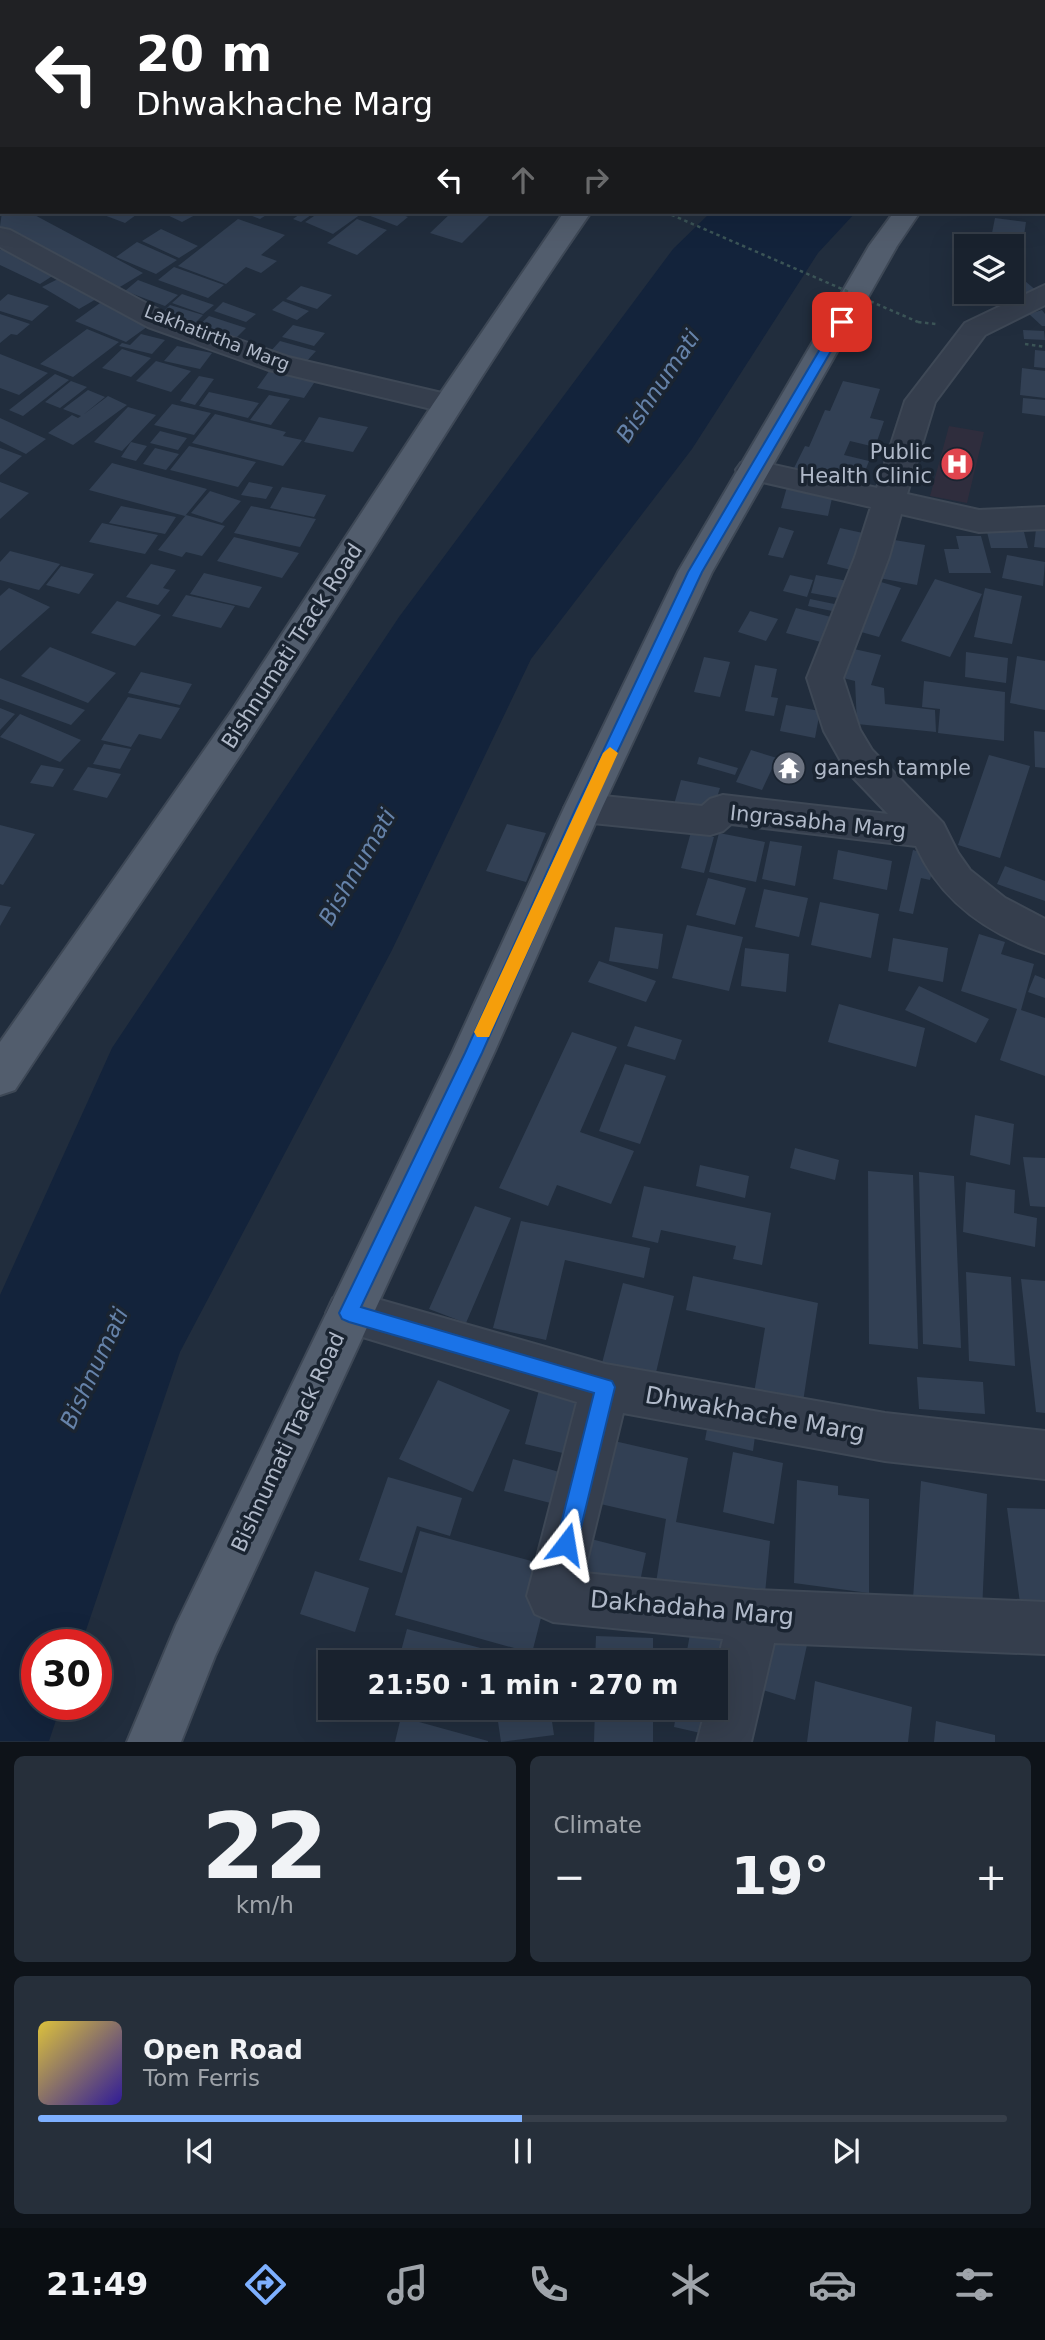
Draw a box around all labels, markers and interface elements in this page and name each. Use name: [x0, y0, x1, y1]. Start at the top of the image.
text: 20 m: [136, 26, 272, 83]
icon: left: [21, 28, 112, 119]
text: Dhwakhache Marg: [136, 85, 433, 123]
icon: left: [431, 161, 469, 199]
icon: ahead: [504, 161, 542, 199]
icon: right: [577, 161, 615, 199]
map controls: [954, 234, 1024, 304]
button: layers: [954, 234, 1024, 304]
pin: [812, 292, 872, 352]
street label: Lakhatirtha Marg: [142, 300, 293, 375]
icon: arrive: [823, 303, 861, 341]
water label: Bishnumati: [611, 324, 705, 447]
place label: Public Health Clinic: [799, 440, 932, 488]
hospital icon: Public Health Clinic: [938, 445, 976, 483]
street label: Bishnumati Track Road: [217, 539, 367, 753]
temple icon: ganesh tample: [770, 749, 808, 787]
place label: ganesh tample: [814, 756, 971, 780]
street label: Ingrasabha Marg: [729, 801, 907, 843]
water label: Bishnumati: [313, 804, 401, 930]
water label: Bishnumati: [55, 1303, 133, 1432]
street label: Bishnumati Track Road: [227, 1328, 349, 1556]
street label: Dhwakhache Marg: [643, 1381, 867, 1447]
position arrow: [529, 1507, 603, 1581]
street label: Dakhadaha Marg: [589, 1585, 795, 1631]
speed limit sign: 30: [21, 1629, 112, 1720]
text: 21:50 · 1 min · 270 m: [368, 1670, 678, 1700]
text: 22: [201, 1794, 328, 1899]
text: Climate: [554, 1812, 642, 1838]
text: 19°: [731, 1846, 829, 1906]
text: −: [554, 1855, 585, 1899]
text: +: [975, 1855, 1007, 1899]
text: km/h: [236, 1892, 294, 1918]
text: Open Road: [143, 2035, 303, 2065]
text: Tom Ferris: [143, 2065, 260, 2091]
icon: previous: [181, 2132, 219, 2170]
icon: pause: [504, 2132, 542, 2170]
icon: next: [827, 2132, 865, 2170]
icon: directions: [241, 2260, 290, 2309]
icon: music: [383, 2260, 432, 2309]
icon: phone: [524, 2260, 573, 2309]
icon: climate: [666, 2260, 715, 2309]
icon: car: [808, 2260, 857, 2309]
icon: filters: [950, 2260, 999, 2309]
text: 21:49: [46, 2265, 148, 2303]

